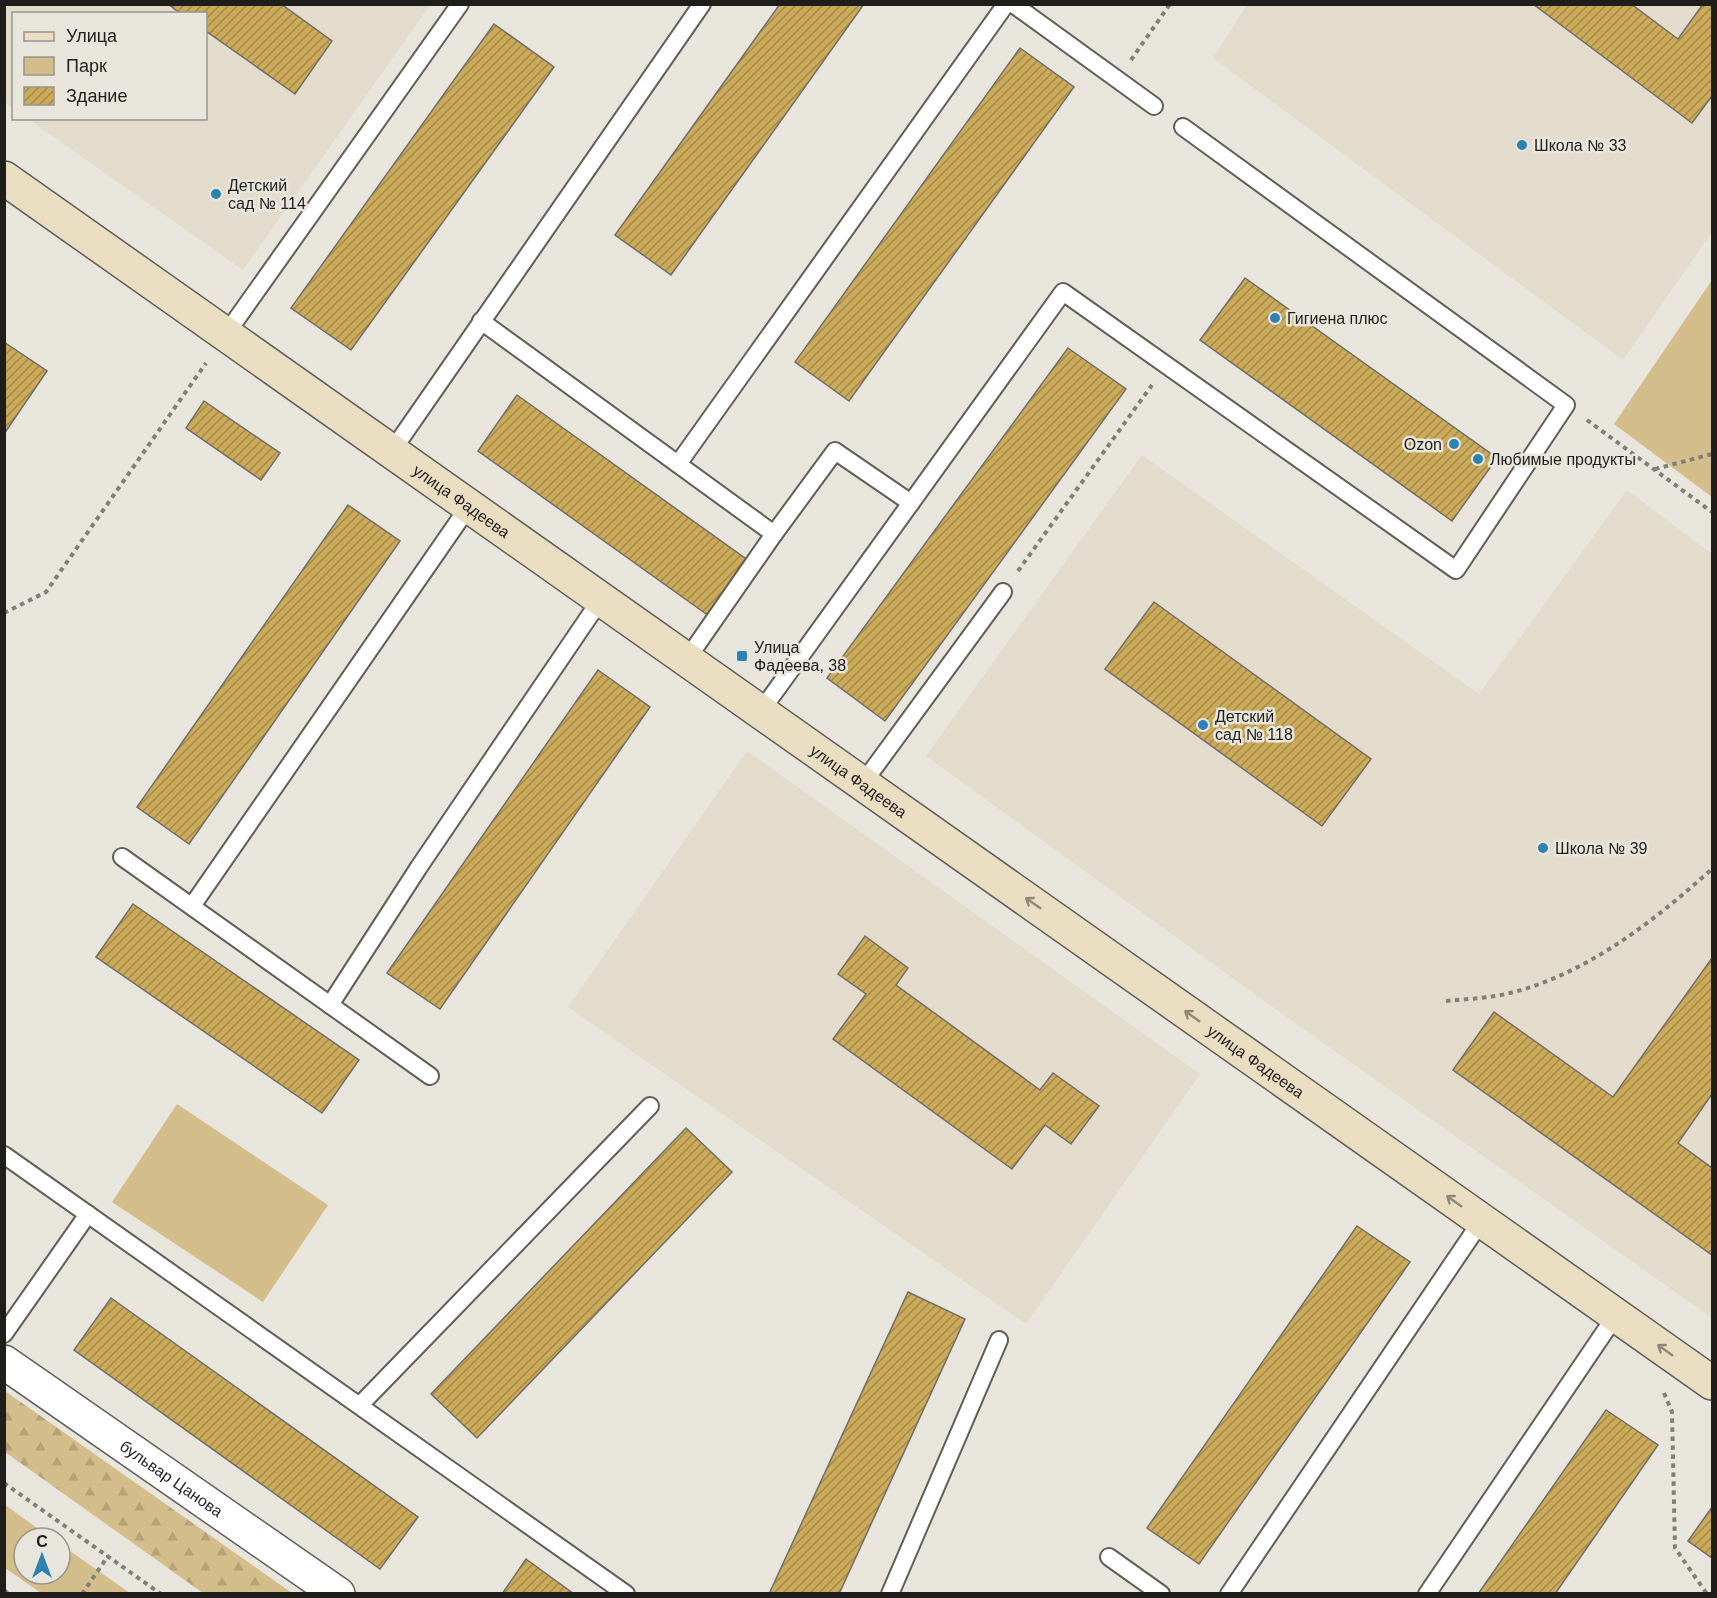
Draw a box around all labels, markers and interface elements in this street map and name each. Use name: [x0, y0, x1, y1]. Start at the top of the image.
legend: [12, 12, 207, 120]
text: Улица: [66, 26, 118, 46]
text: Парк: [66, 56, 107, 76]
text: Здание: [66, 86, 127, 106]
place label: Школа № 33: [1534, 137, 1627, 154]
marker: Школа № 33: [1515, 138, 1529, 152]
place label: Детский сад № 114: [228, 177, 306, 212]
marker: Детский сад № 114: [209, 187, 223, 201]
place label: Гигиена плюс: [1287, 310, 1388, 327]
marker: Гигиена плюс: [1268, 311, 1282, 325]
place label: Ozon: [1404, 436, 1442, 453]
marker: Ozon: [1447, 437, 1461, 451]
place label: Любимые продукты: [1490, 451, 1636, 468]
marker: Любимые продукты: [1471, 452, 1485, 466]
street label: улица Фадеева: [410, 461, 513, 541]
place label: Улица Фадеева, 38: [754, 639, 846, 674]
marker: Улица Фадеева, 38: [735, 649, 749, 663]
place label: Детский сад № 118: [1215, 708, 1293, 743]
marker: Детский сад № 118: [1196, 718, 1210, 732]
street label: улица Фадеева: [807, 741, 910, 821]
place label: Школа № 39: [1555, 840, 1648, 857]
marker: Школа № 39: [1536, 841, 1550, 855]
one-way arrow: [1025, 897, 1041, 909]
one-way arrow: [1184, 1010, 1200, 1022]
street label: улица Фадеева: [1204, 1021, 1307, 1101]
one-way arrow: [1446, 1195, 1463, 1207]
one-way arrow: [1657, 1343, 1673, 1356]
street label: бульвар Цанова: [117, 1437, 226, 1520]
north arrow: [12, 1526, 72, 1586]
text: С: [36, 1533, 48, 1550]

